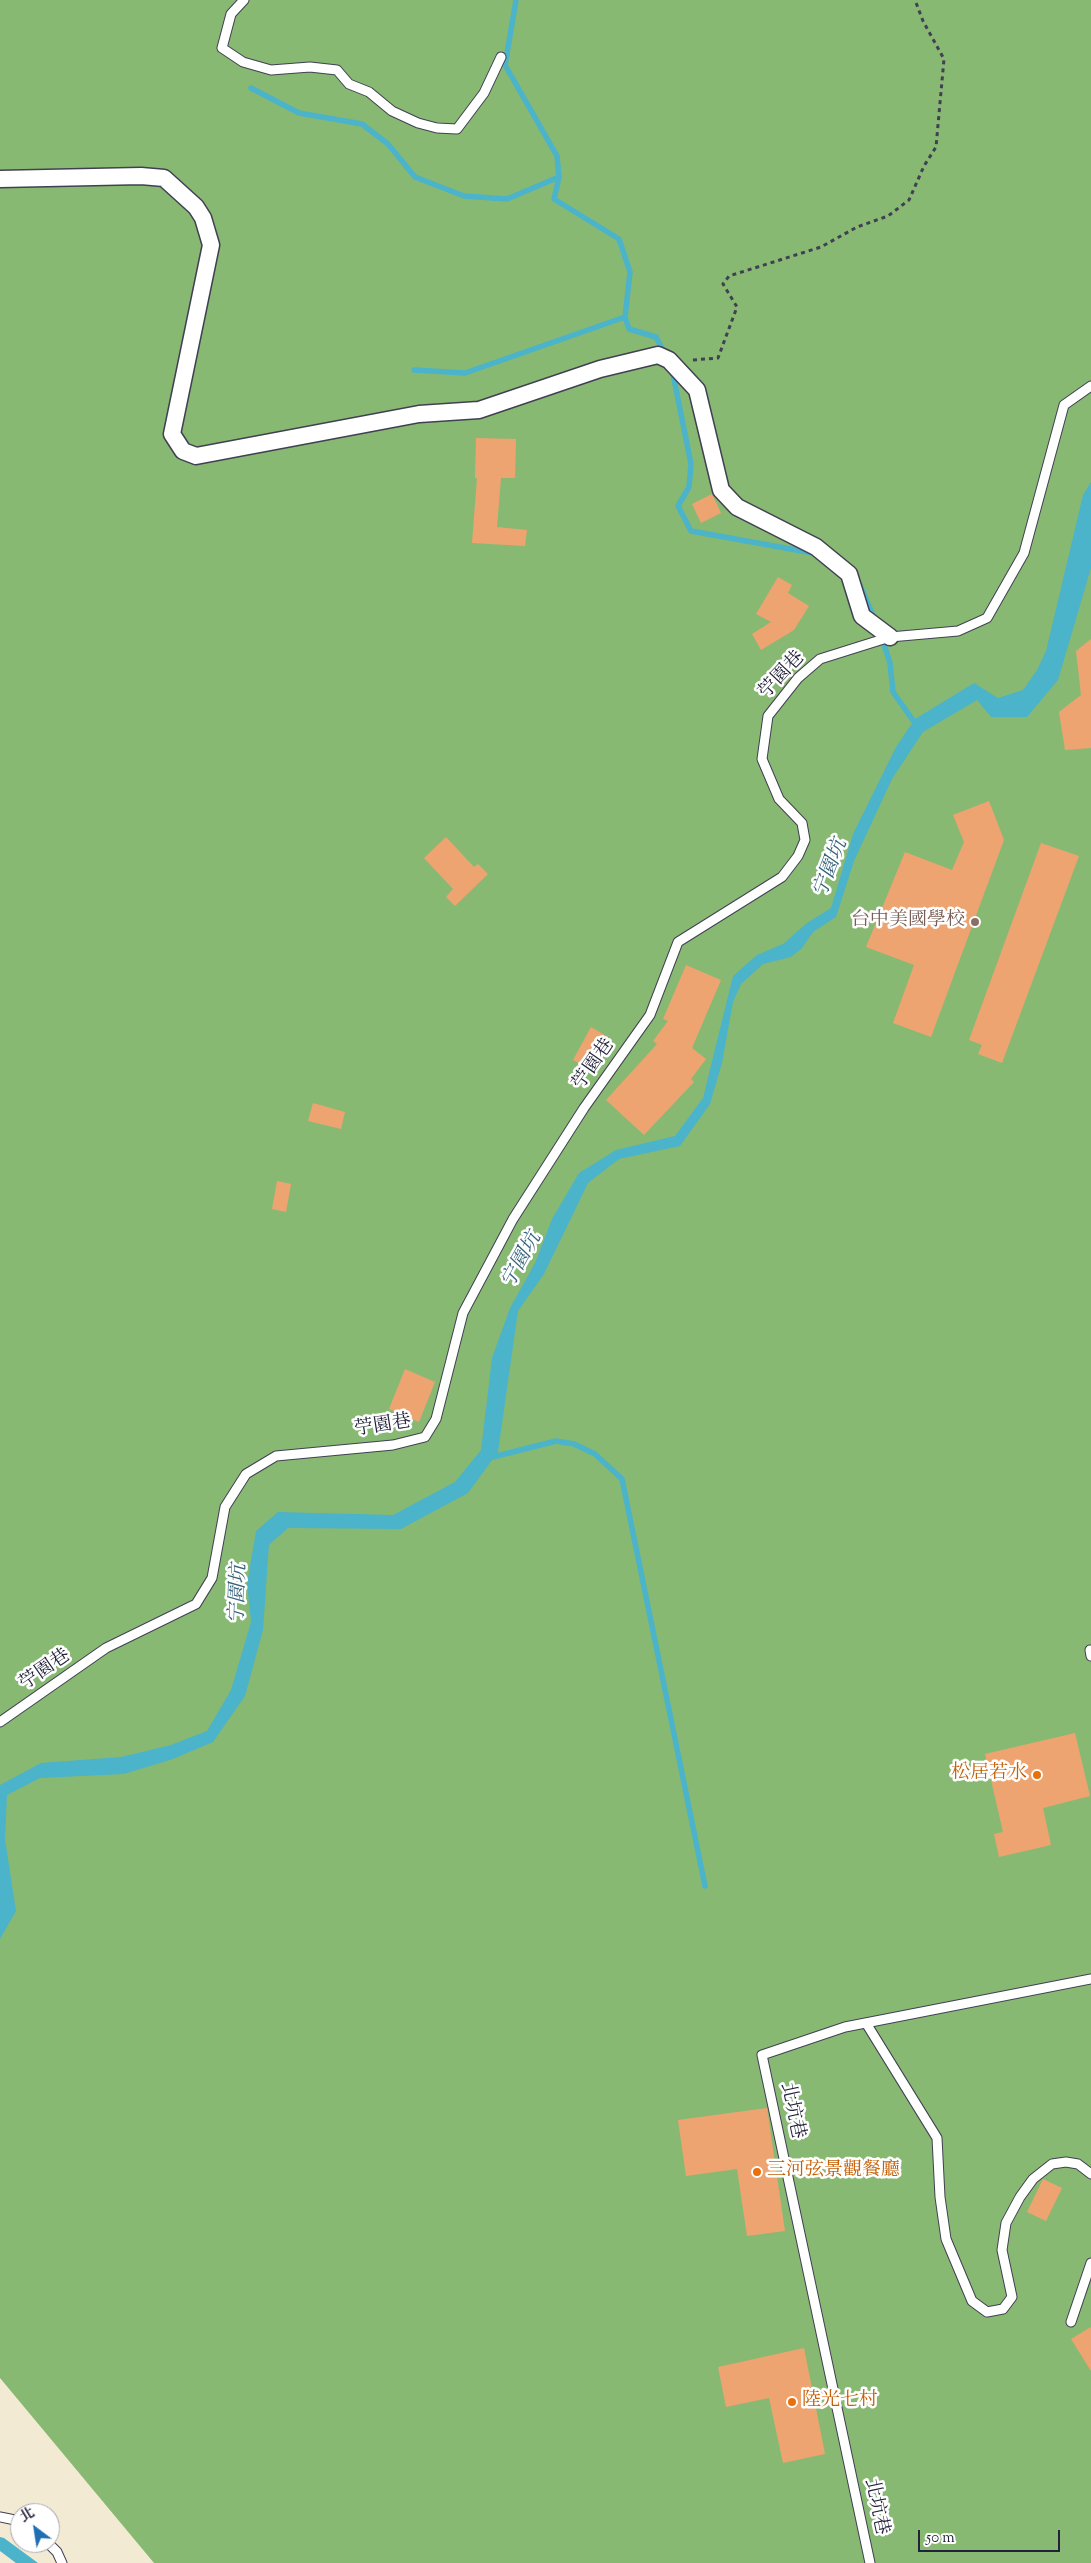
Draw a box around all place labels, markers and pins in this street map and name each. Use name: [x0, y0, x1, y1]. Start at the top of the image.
place label: 台中美國學校: [851, 911, 965, 933]
marker: 台中美國學校: [969, 916, 981, 928]
place label: 松居若水: [951, 1764, 1027, 1786]
marker: 松居若水: [1031, 1769, 1043, 1781]
place label: 三河弦景觀餐廳: [767, 2161, 900, 2183]
marker: 三河弦景觀餐廳: [751, 2166, 763, 2178]
place label: 陸光七村: [802, 2391, 878, 2413]
marker: 陸光七村: [786, 2396, 798, 2408]

